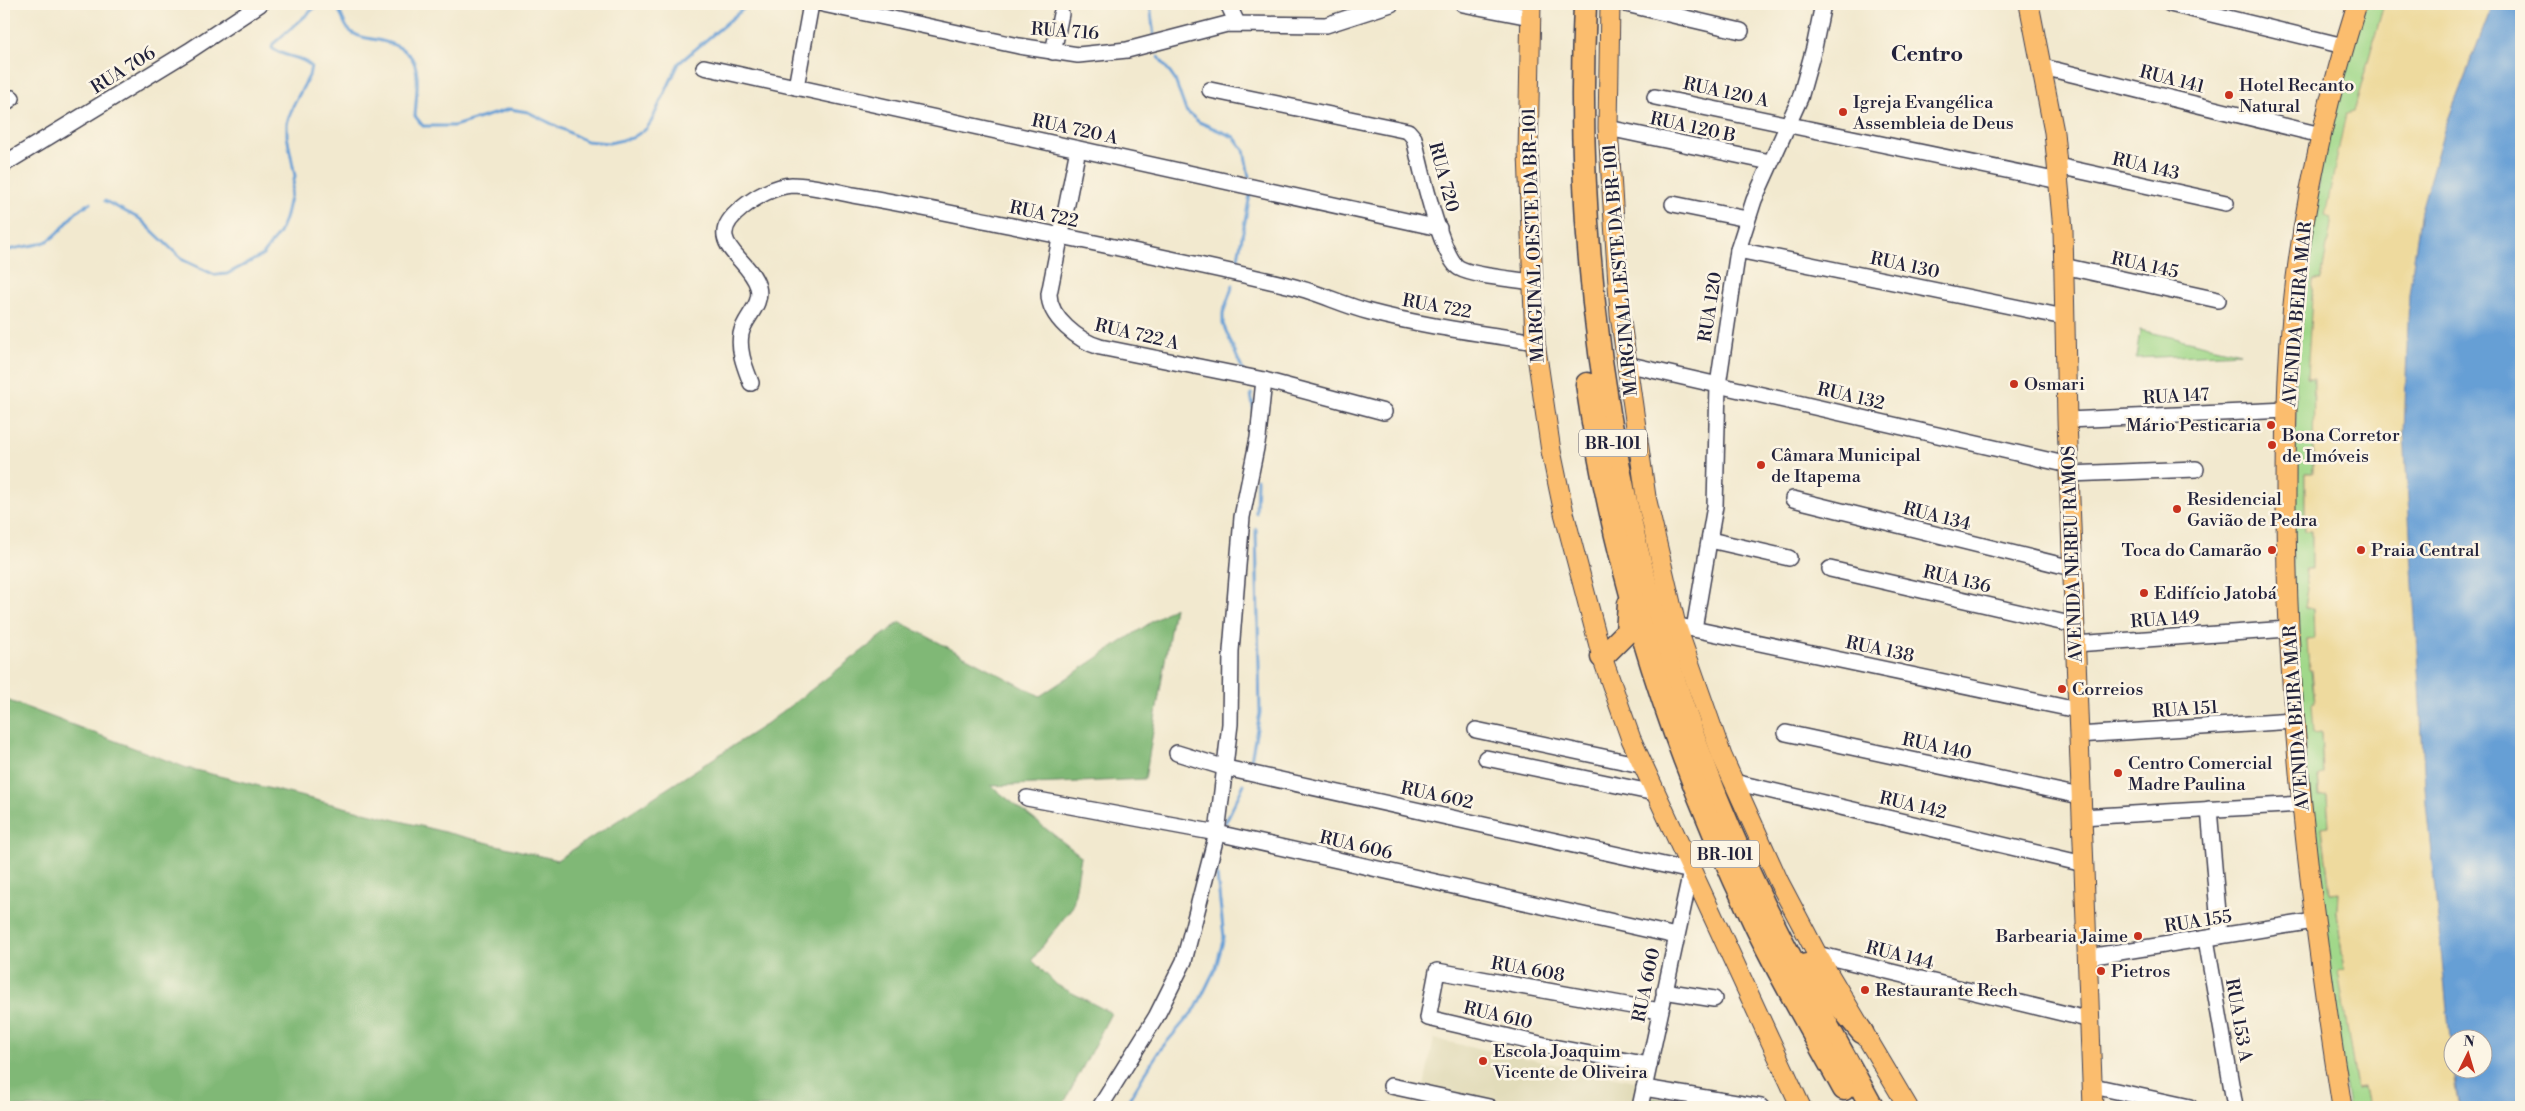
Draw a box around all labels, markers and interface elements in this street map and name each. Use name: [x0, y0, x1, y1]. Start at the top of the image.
street label: RUA 716: [1030, 18, 1100, 45]
district label: Centro: [1891, 41, 1963, 68]
street label: RUA 706: [87, 42, 160, 99]
street label: RUA 141: [2137, 60, 2207, 99]
street label: RUA 120 A: [1681, 72, 1771, 113]
place label: Hotel Recanto Natural: [2239, 74, 2354, 118]
marker: Hotel Recanto Natural: [2223, 89, 2235, 101]
place label: Igreja Evangélica Assembleia de Deus: [1852, 91, 2014, 135]
marker: Igreja Evangélica Assembleia de Deus: [1837, 106, 1849, 118]
street label: MARGINAL OESTE DA BR-101: [1518, 107, 1549, 363]
street label: RUA 120 B: [1648, 107, 1738, 148]
street label: RUA 720 A: [1030, 109, 1121, 150]
street label: RUA 720: [1423, 140, 1464, 215]
street label: MARGINAL LESTE DA BR-101: [1598, 143, 1643, 397]
street label: RUA 143: [2110, 148, 2182, 185]
street label: RUA 722: [1007, 196, 1081, 233]
street label: AVENIDA BEIRA MAR: [2278, 220, 2317, 409]
street label: RUA 130: [1868, 247, 1942, 284]
street label: RUA 145: [2109, 247, 2181, 284]
street label: RUA 120: [1694, 270, 1727, 344]
street label: RUA 722: [1400, 289, 1473, 324]
street label: RUA 722 A: [1092, 314, 1182, 356]
place label: Osmari: [2024, 373, 2085, 396]
street label: RUA 132: [1815, 378, 1887, 415]
marker: Osmari: [2008, 378, 2020, 390]
street label: RUA 147: [2142, 383, 2210, 410]
place label: Mário Pesticaria: [2126, 414, 2262, 437]
marker: Mário Pesticaria: [2265, 419, 2277, 431]
place label: Bona Corretor de Imóveis: [2281, 424, 2400, 468]
road number: BR-101: [1579, 429, 1647, 456]
marker: Bona Corretor de Imóveis: [2266, 439, 2278, 451]
place label: Câmara Municipal de Itapema: [1771, 444, 1921, 488]
street label: AVENIDA NEREU RAMOS: [2057, 445, 2088, 664]
marker: Câmara Municipal de Itapema: [1755, 459, 1767, 471]
place label: Residencial Gavião de Pedra: [2187, 488, 2318, 532]
street label: RUA 134: [1900, 497, 1974, 536]
marker: Residencial Gavião de Pedra: [2171, 503, 2183, 515]
place label: Toca do Camarão: [2122, 539, 2262, 562]
place label: Praia Central: [2371, 539, 2480, 562]
marker: Toca do Camarão: [2266, 544, 2278, 556]
marker: Praia Central: [2355, 544, 2367, 556]
street label: RUA 136: [1921, 560, 1993, 599]
place label: Edifício Jatobá: [2154, 582, 2278, 605]
marker: Edifício Jatobá: [2138, 587, 2150, 599]
street label: RUA 149: [2130, 606, 2201, 633]
street label: AVENIDA BEIRA MAR: [2279, 624, 2315, 812]
street label: RUA 138: [1844, 631, 1916, 668]
place label: Correios: [2072, 678, 2143, 701]
marker: Correios: [2056, 683, 2068, 695]
street label: RUA 151: [2151, 696, 2219, 723]
street label: RUA 140: [1900, 728, 1974, 765]
place label: Centro Comercial Madre Paulina: [2128, 752, 2273, 796]
marker: Centro Comercial Madre Paulina: [2112, 767, 2124, 779]
street label: RUA 602: [1399, 777, 1475, 814]
street label: RUA 142: [1877, 787, 1949, 824]
street label: RUA 606: [1317, 826, 1395, 865]
road number: BR-101: [1691, 841, 1759, 868]
street label: RUA 155: [2163, 905, 2234, 938]
place label: Barbearia Jaime: [1995, 925, 2128, 948]
marker: Barbearia Jaime: [2132, 930, 2144, 942]
street label: RUA 144: [1863, 936, 1937, 975]
street label: RUA 600: [1627, 946, 1666, 1024]
street label: RUA 608: [1489, 952, 1567, 987]
place label: Pietros: [2111, 960, 2170, 983]
marker: Pietros: [2095, 965, 2107, 977]
street label: RUA 153 A: [2220, 977, 2257, 1064]
place label: Restaurante Rech: [1875, 979, 2018, 1002]
marker: Restaurante Rech: [1859, 984, 1871, 996]
street label: RUA 610: [1461, 996, 1535, 1035]
north arrow: [2442, 1028, 2492, 1078]
text: N: [2463, 1033, 2475, 1051]
place label: Escola Joaquim Vicente de Oliveira: [1492, 1040, 1648, 1084]
marker: Escola Joaquim Vicente de Oliveira: [1477, 1055, 1489, 1067]

